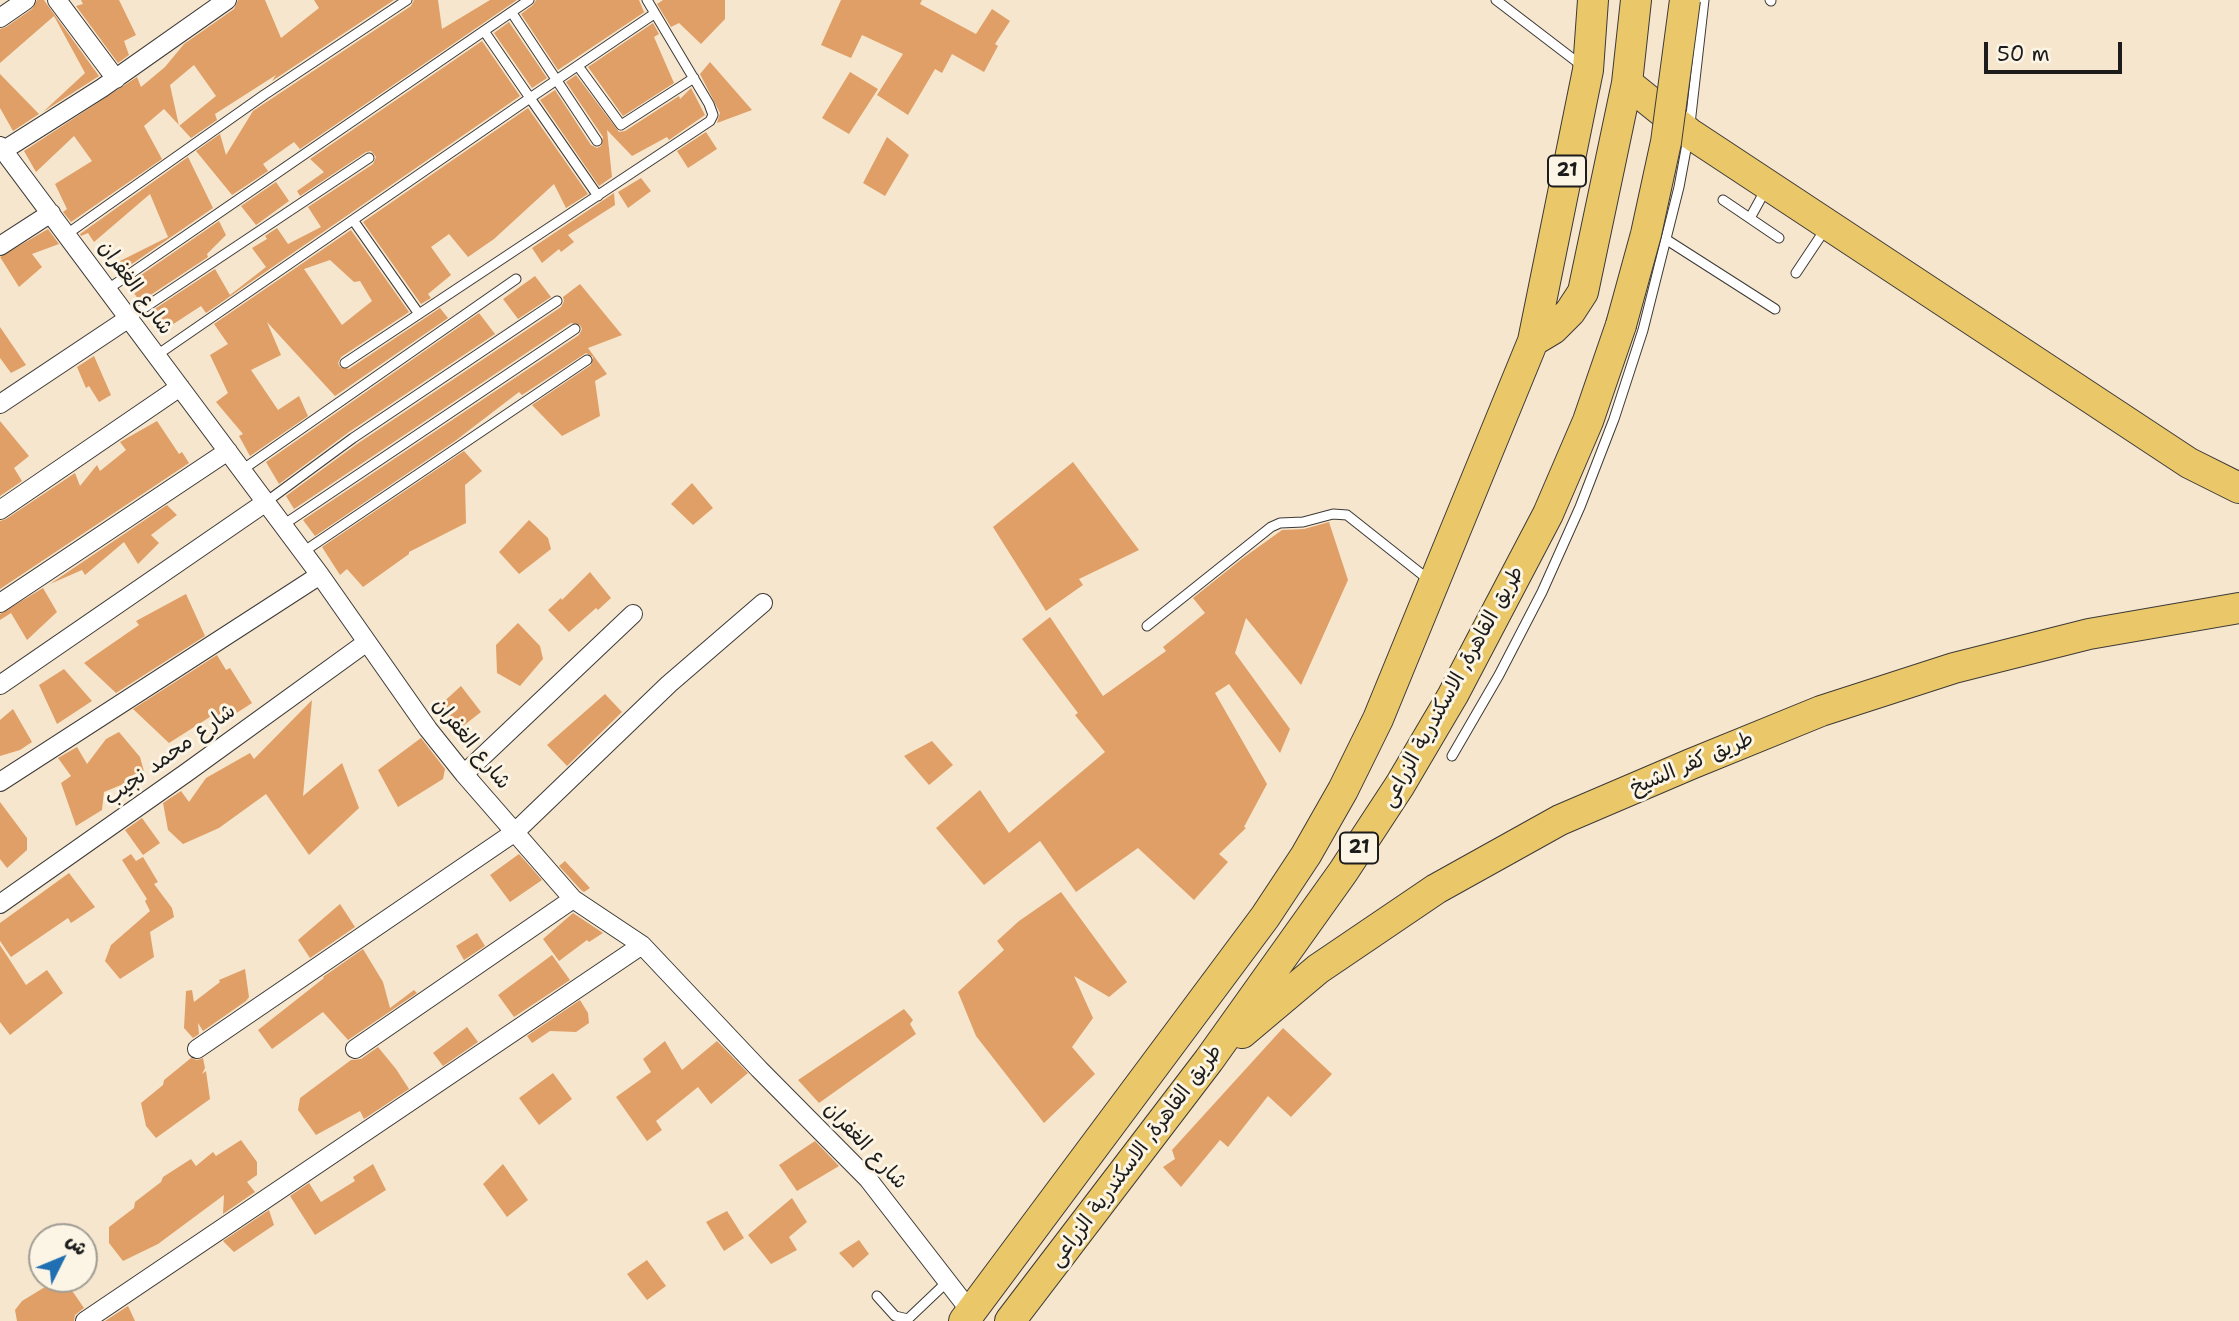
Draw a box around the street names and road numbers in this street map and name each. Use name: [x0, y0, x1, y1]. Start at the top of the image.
road number: 21: [1548, 155, 1586, 186]
street label: شارع الغفران: [92, 236, 178, 340]
street label: طريق القاهرة, الاسكندرية الزراعى: [1376, 562, 1530, 812]
street label: شارع الغفران: [426, 693, 516, 795]
street label: شارع محمد نجيب: [99, 699, 241, 811]
street label: طريق كفر الشيخ: [1626, 727, 1758, 801]
road number: 21: [1340, 832, 1378, 863]
street label: طريق القاهرة, الاسكندرية الزراعى: [1044, 1040, 1228, 1272]
street label: شارع الغفران: [818, 1097, 912, 1195]

